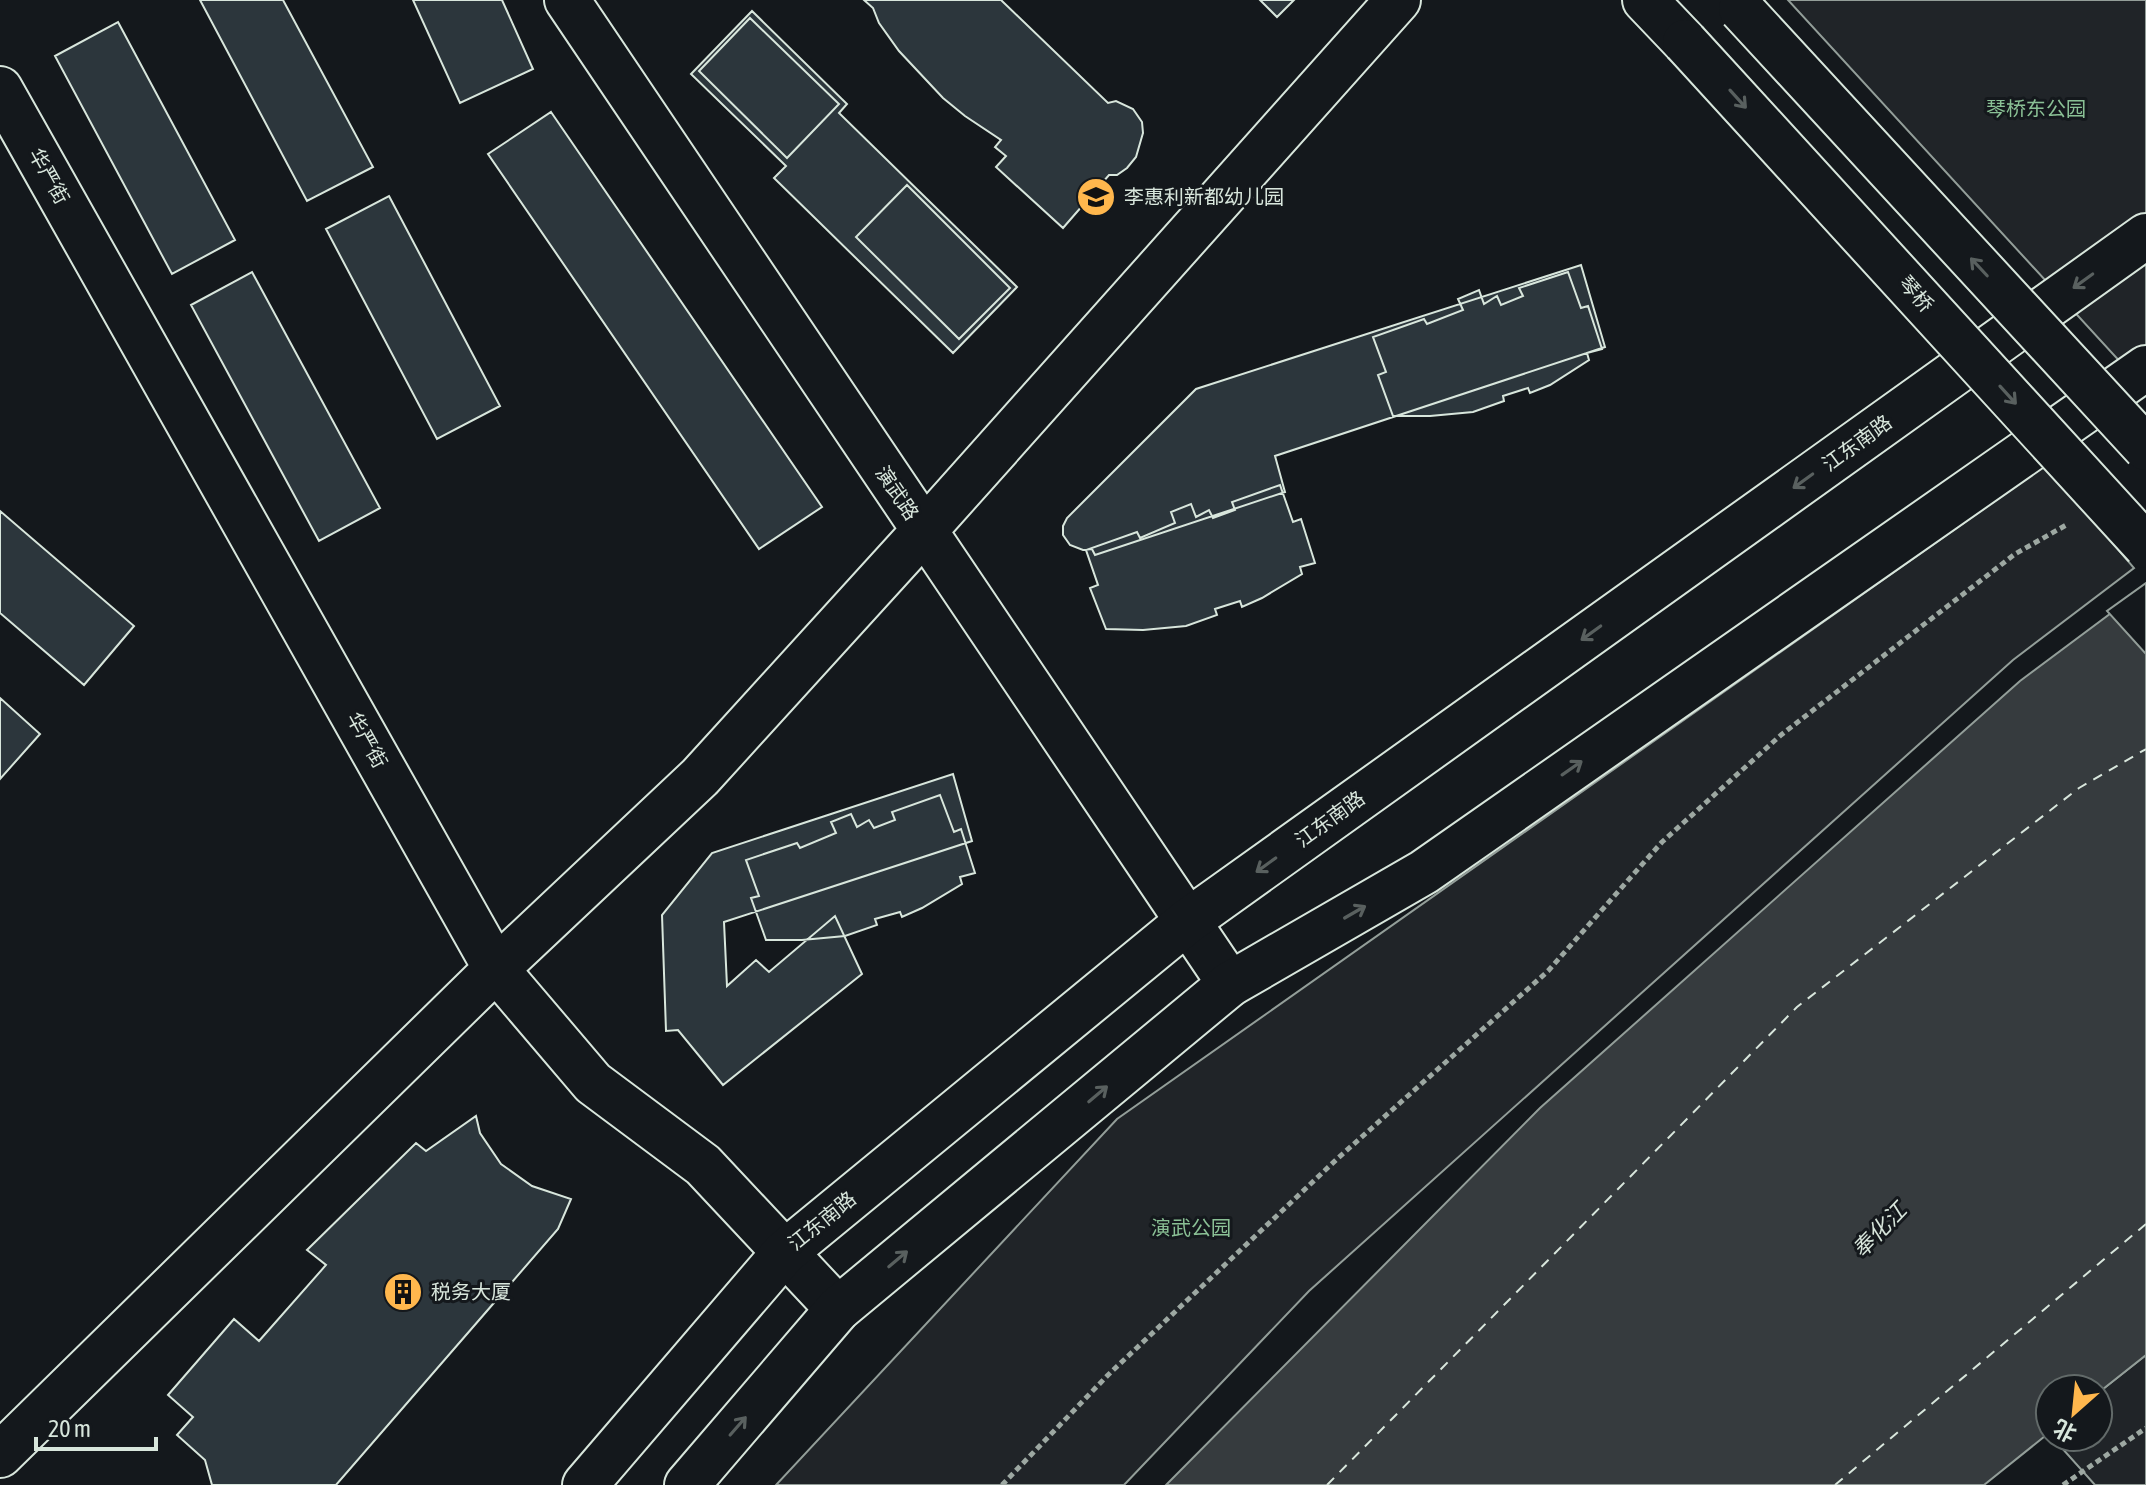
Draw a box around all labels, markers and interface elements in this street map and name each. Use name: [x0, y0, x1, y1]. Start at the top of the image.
one-way arrow: [1729, 89, 1747, 109]
park label: 琴桥东公园: [1986, 97, 2086, 120]
street label: 华严街: [25, 144, 74, 208]
school or university icon: 李惠利新都幼儿园: [1075, 176, 1117, 218]
place label: 李惠利新都幼儿园: [1124, 185, 1284, 208]
one-way arrow: [1970, 257, 1989, 277]
street label: 琴桥: [1894, 271, 1938, 316]
one-way arrow: [2072, 273, 2094, 290]
one-way arrow: [1998, 384, 2016, 404]
street label: 江东南路: [1818, 410, 1896, 475]
street label: 演武路: [871, 461, 924, 524]
one-way arrow: [1792, 473, 1814, 490]
one-way arrow: [1581, 624, 1603, 641]
street label: 华严街: [343, 708, 392, 772]
one-way arrow: [1561, 760, 1583, 776]
street label: 江东南路: [1291, 786, 1369, 851]
one-way arrow: [1255, 857, 1277, 873]
one-way arrow: [1343, 904, 1367, 919]
one-way arrow: [1088, 1085, 1108, 1103]
street label: 江东南路: [783, 1187, 860, 1255]
water label: 奉化江: [1847, 1196, 1913, 1263]
park label: 演武公园: [1151, 1216, 1231, 1239]
one-way arrow: [887, 1250, 908, 1268]
building icon: 税务大厦: [382, 1271, 424, 1313]
place label: 税务大厦: [431, 1280, 511, 1303]
north arrow: [2034, 1373, 2114, 1453]
scale bar: [36, 1401, 156, 1451]
text: 北: [2049, 1414, 2081, 1447]
text: 20 m: [48, 1415, 91, 1442]
one-way arrow: [729, 1416, 747, 1436]

